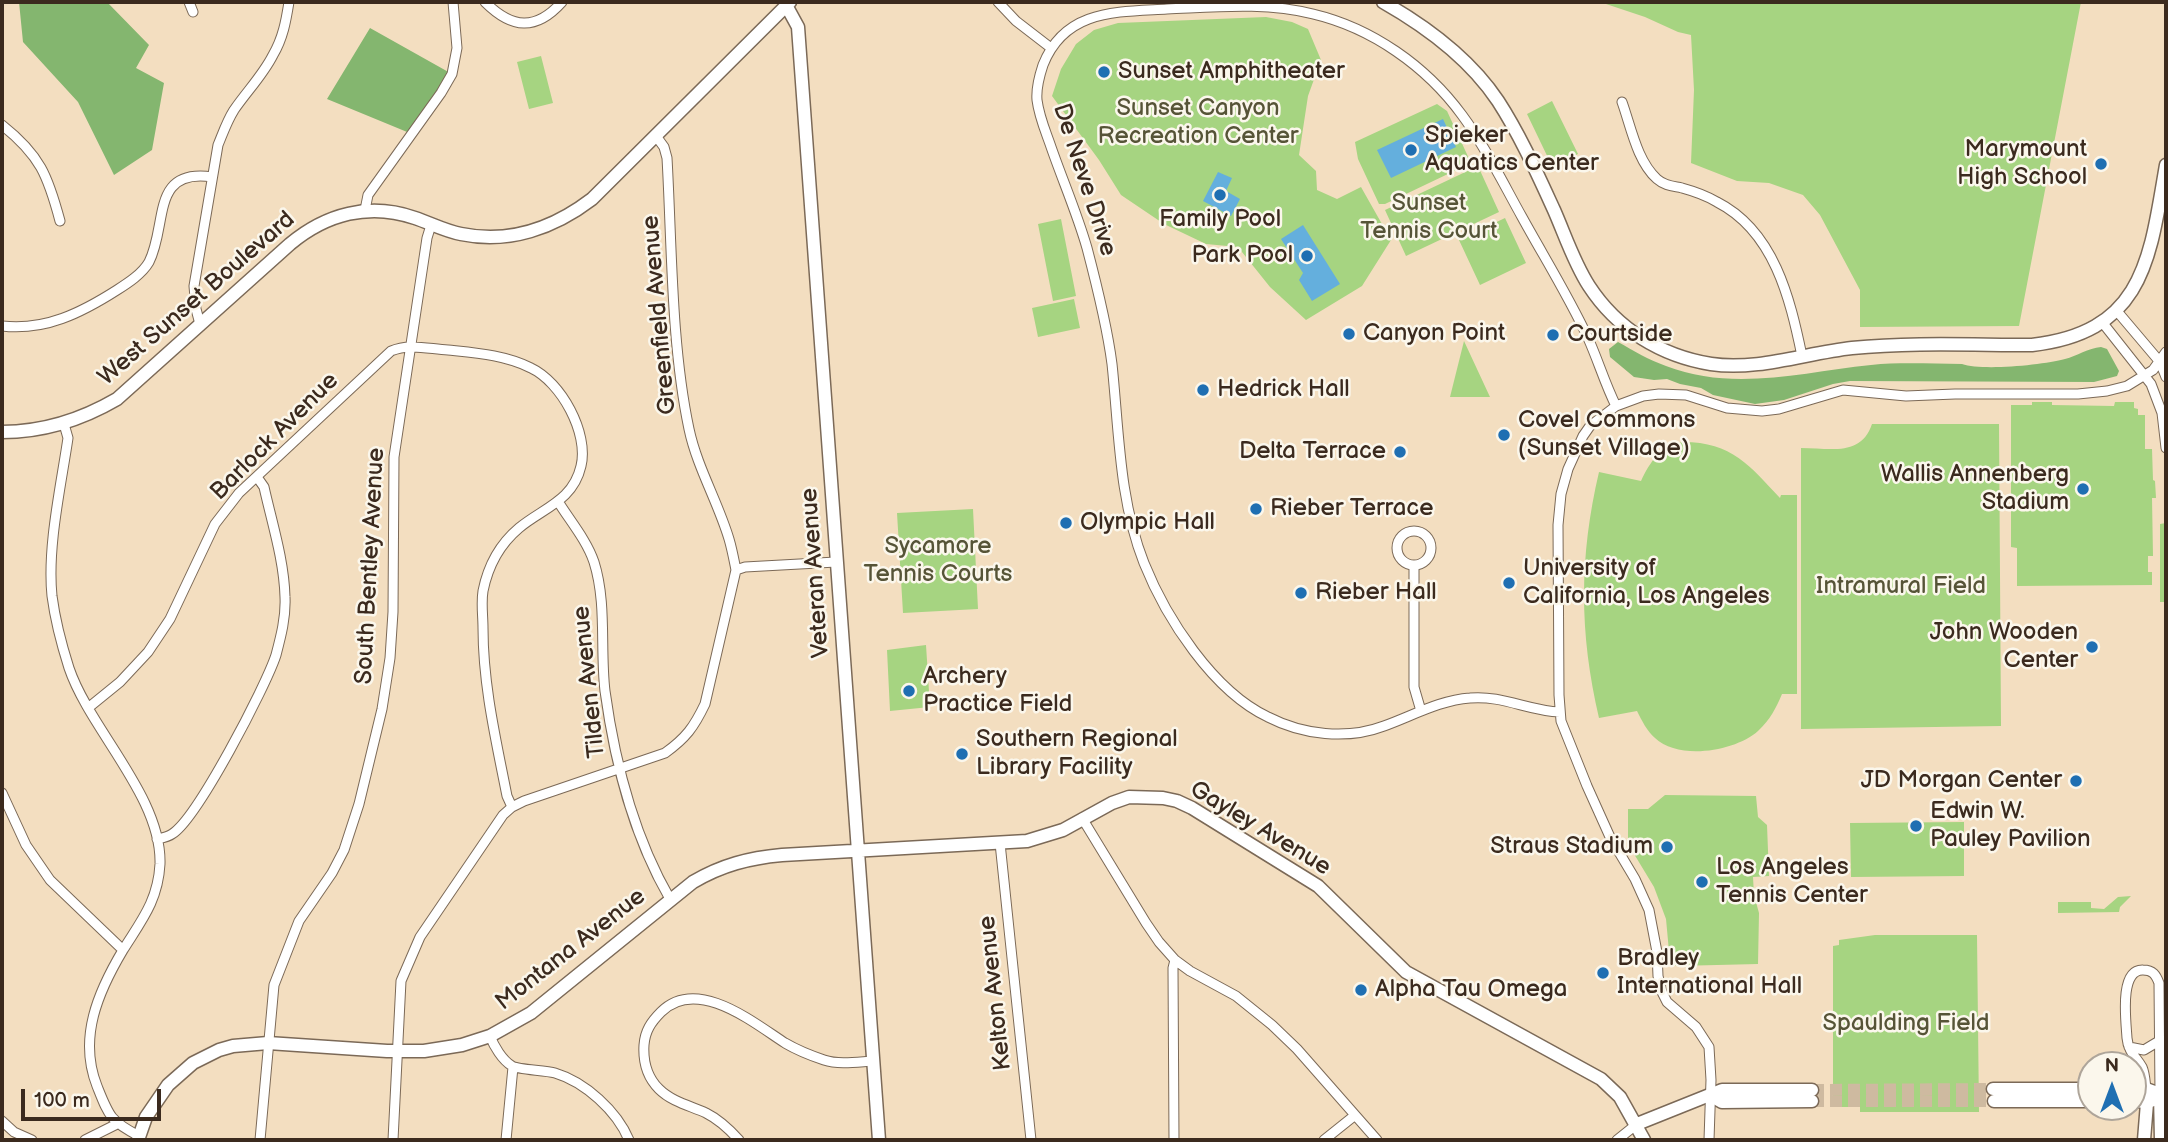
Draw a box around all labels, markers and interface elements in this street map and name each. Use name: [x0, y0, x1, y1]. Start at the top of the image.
place label: Sunset Amphitheater: [1118, 58, 1345, 86]
marker: Sunset Amphitheater: [1096, 64, 1112, 80]
park label: Sunset Canyon Recreation Center: [1097, 95, 1299, 151]
street label: De Neve Drive: [1046, 100, 1122, 260]
place label: Spieker Aquatics Center: [1425, 122, 1599, 178]
place label: Marymount High School: [1957, 136, 2087, 192]
marker: Spieker Aquatics Center: [1403, 142, 1419, 158]
marker: Marymount High School: [2093, 156, 2109, 172]
marker: Family Pool: [1212, 187, 1228, 203]
park label: Sunset Tennis Court: [1360, 190, 1498, 246]
street label: West Sunset Boulevard: [93, 206, 301, 392]
place label: Family Pool: [1159, 206, 1281, 234]
street label: Greenfield Avenue: [637, 214, 683, 416]
place label: Park Pool: [1192, 242, 1293, 270]
marker: Park Pool: [1299, 248, 1315, 264]
place label: Canyon Point: [1363, 320, 1505, 348]
place label: Courtside: [1567, 321, 1672, 349]
marker: Canyon Point: [1341, 326, 1357, 342]
marker: Courtside: [1545, 327, 1561, 343]
street label: Barlock Avenue: [205, 367, 345, 507]
place label: Hedrick Hall: [1217, 376, 1350, 404]
marker: Hedrick Hall: [1195, 382, 1211, 398]
place label: Covel Commons (Sunset Village): [1518, 407, 1695, 463]
marker: Covel Commons (Sunset Village): [1496, 427, 1512, 443]
place label: Delta Terrace: [1239, 438, 1386, 466]
marker: Delta Terrace: [1392, 444, 1408, 460]
street label: South Bentley Avenue: [350, 447, 392, 685]
place label: Wallis Annenberg Stadium: [1881, 461, 2069, 517]
marker: Wallis Annenberg Stadium: [2075, 481, 2091, 497]
street label: Veteran Avenue: [796, 487, 836, 659]
place label: Rieber Terrace: [1270, 495, 1433, 523]
marker: Rieber Terrace: [1248, 501, 1264, 517]
place label: Olympic Hall: [1080, 509, 1215, 537]
marker: Olympic Hall: [1058, 515, 1074, 531]
park label: Sycamore Tennis Courts: [864, 533, 1012, 589]
place label: University of California, Los Angeles: [1523, 555, 1770, 611]
park label: Intramural Field: [1816, 573, 1986, 601]
marker: University of California, Los Angeles: [1501, 575, 1517, 591]
place label: Rieber Hall: [1315, 579, 1437, 607]
marker: Rieber Hall: [1293, 585, 1309, 601]
street label: Tilden Avenue: [568, 604, 612, 760]
place label: John Wooden Center: [1930, 619, 2078, 675]
marker: John Wooden Center: [2084, 639, 2100, 655]
place label: Archery Practice Field: [923, 663, 1072, 719]
marker: Archery Practice Field: [901, 683, 917, 699]
place label: Southern Regional Library Facility: [976, 726, 1178, 782]
marker: Southern Regional Library Facility: [954, 746, 970, 762]
place label: JD Morgan Center: [1861, 767, 2062, 795]
marker: JD Morgan Center: [2068, 773, 2084, 789]
street label: Gayley Avenue: [1184, 776, 1336, 882]
place label: Edwin W. Pauley Pavilion: [1930, 798, 2091, 854]
marker: Edwin W. Pauley Pavilion: [1908, 818, 1924, 834]
place label: Straus Stadium: [1490, 833, 1653, 861]
marker: Straus Stadium: [1659, 839, 1675, 855]
place label: Los Angeles Tennis Center: [1716, 854, 1868, 910]
marker: Los Angeles Tennis Center: [1694, 874, 1710, 890]
street label: Montana Avenue: [490, 883, 652, 1017]
street label: Kelton Avenue: [974, 914, 1018, 1072]
place label: Bradley International Hall: [1617, 945, 1802, 1001]
marker: Bradley International Hall: [1595, 965, 1611, 981]
place label: Alpha Tau Omega: [1375, 976, 1567, 1004]
marker: Alpha Tau Omega: [1353, 982, 1369, 998]
park label: Spaulding Field: [1823, 1010, 1989, 1038]
north arrow: [2077, 1051, 2147, 1121]
text: N: [2105, 1055, 2119, 1078]
scale bar: [24, 1076, 164, 1120]
text: 100 m: [34, 1088, 90, 1113]

